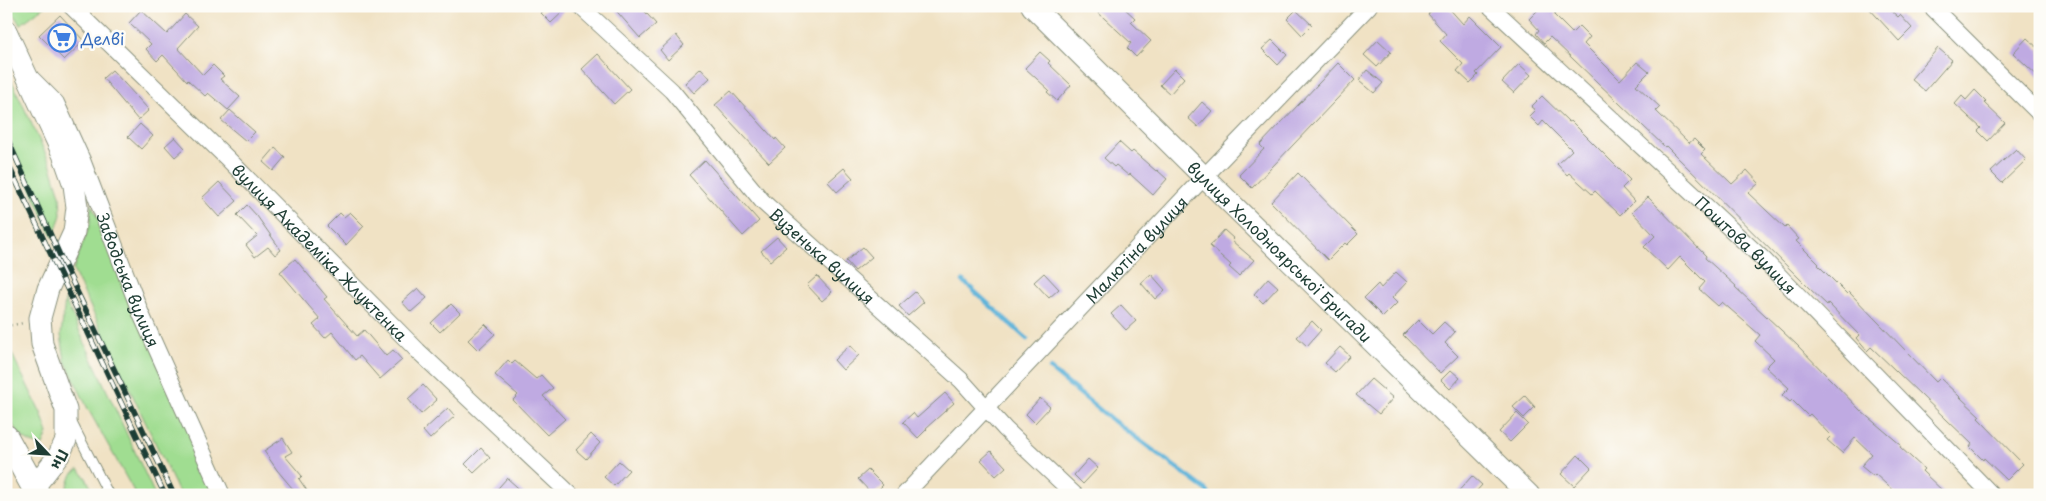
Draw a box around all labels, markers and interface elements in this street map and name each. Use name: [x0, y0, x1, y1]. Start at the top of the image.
supermarket icon: Делві: [47, 23, 77, 53]
place label: Делві: [80, 26, 124, 50]
street label: вулиця Холодноярської Бригади: [1182, 155, 1378, 348]
street label: вулиця Академіка Жлуктенка: [227, 158, 413, 346]
street label: Малютіна вулиця: [1079, 190, 1193, 308]
street label: Поштова вулиця: [1690, 190, 1802, 299]
street label: Вузенька вулиця: [765, 202, 880, 309]
street label: Заводська вулиця: [91, 209, 166, 351]
north arrow: [22, 428, 72, 478]
text: Пн: [46, 446, 74, 473]

